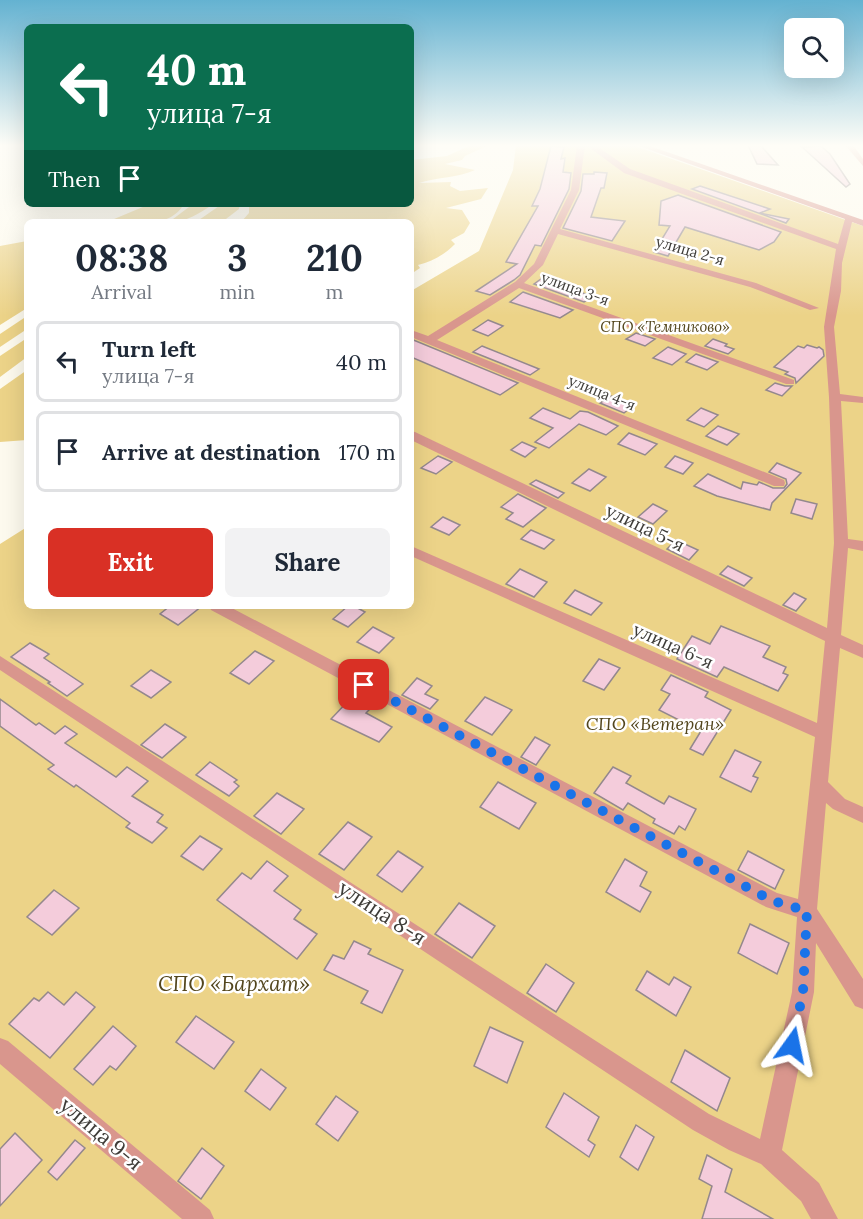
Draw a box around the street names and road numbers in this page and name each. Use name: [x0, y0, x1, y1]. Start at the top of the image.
street label: улица 2-я: [654, 232, 727, 269]
street label: улица 3-я: [539, 267, 612, 310]
street label: улица 4-я: [566, 370, 639, 415]
street label: улица 5-я: [602, 499, 688, 556]
street label: улица 6-я: [629, 618, 717, 673]
street label: улица 8-я: [333, 874, 431, 951]
street label: улица 9-я: [54, 1091, 148, 1176]

